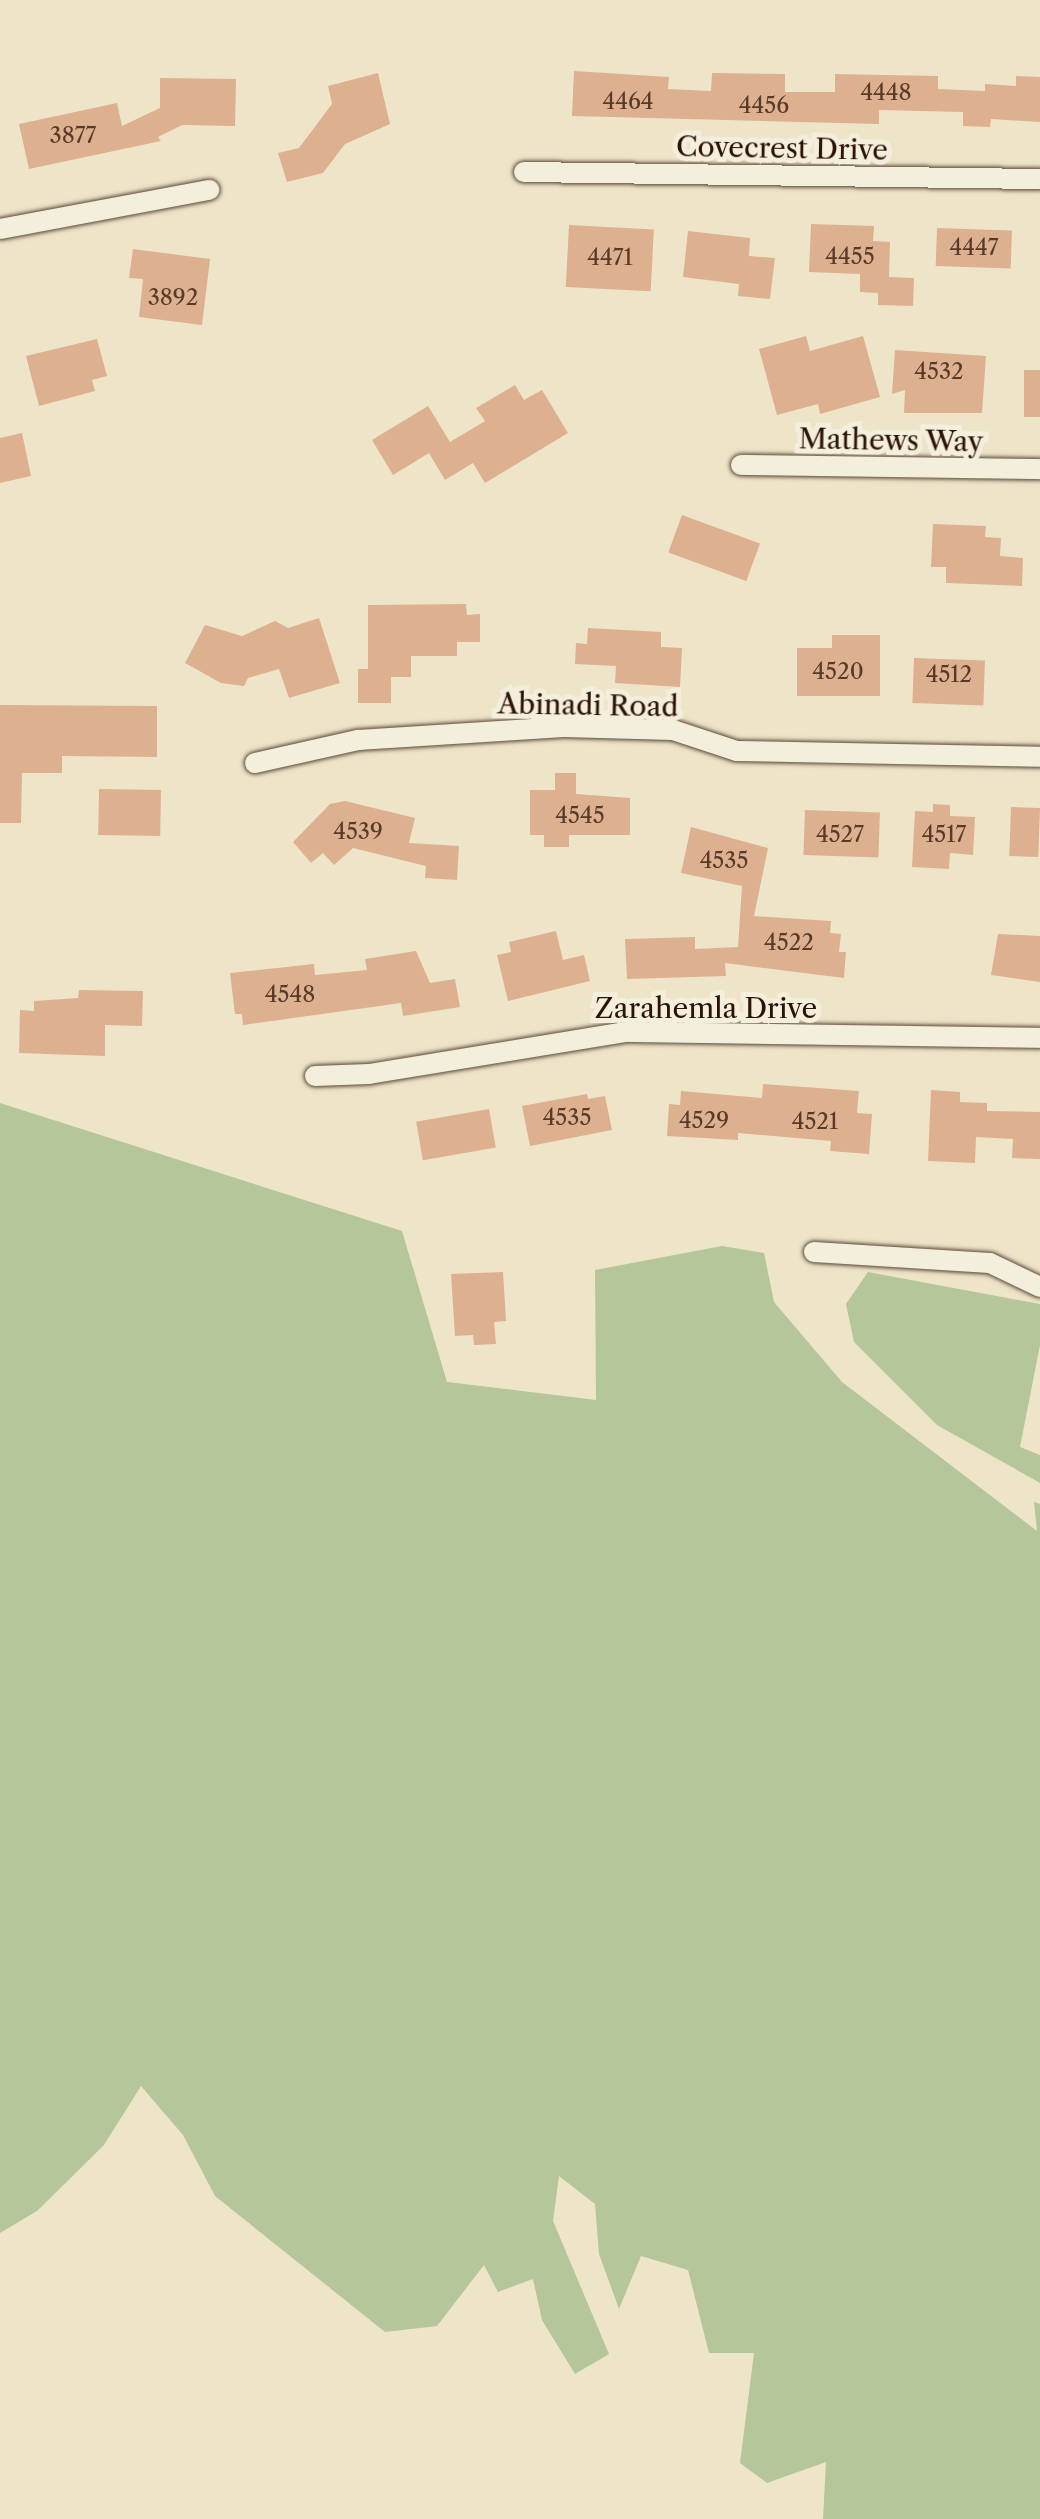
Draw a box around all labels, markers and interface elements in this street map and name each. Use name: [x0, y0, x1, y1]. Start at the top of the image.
house number: 4448: [860, 80, 912, 106]
house number: 4464: [602, 89, 654, 115]
house number: 4456: [739, 93, 789, 119]
house number: 3877: [50, 123, 96, 149]
street label: Covecrest Drive: [676, 129, 888, 167]
house number: 4447: [950, 235, 998, 261]
house number: 4455: [825, 244, 875, 270]
house number: 4471: [587, 245, 633, 271]
house number: 3892: [148, 285, 198, 311]
house number: 4532: [914, 359, 964, 385]
street label: Mathews Way: [798, 422, 984, 458]
house number: 4520: [812, 659, 864, 685]
house number: 4512: [926, 662, 972, 688]
street label: Abinadi Road: [497, 687, 679, 723]
house number: 4545: [555, 803, 605, 829]
house number: 4539: [333, 819, 383, 845]
house number: 4527: [816, 822, 864, 848]
house number: 4517: [922, 822, 966, 848]
house number: 4535: [700, 848, 748, 874]
house number: 4522: [764, 930, 814, 956]
house number: 4548: [265, 982, 315, 1008]
street label: Zarahemla Drive: [595, 991, 817, 1025]
house number: 4535: [543, 1105, 591, 1131]
house number: 4529: [679, 1108, 729, 1134]
house number: 4521: [792, 1109, 838, 1135]

